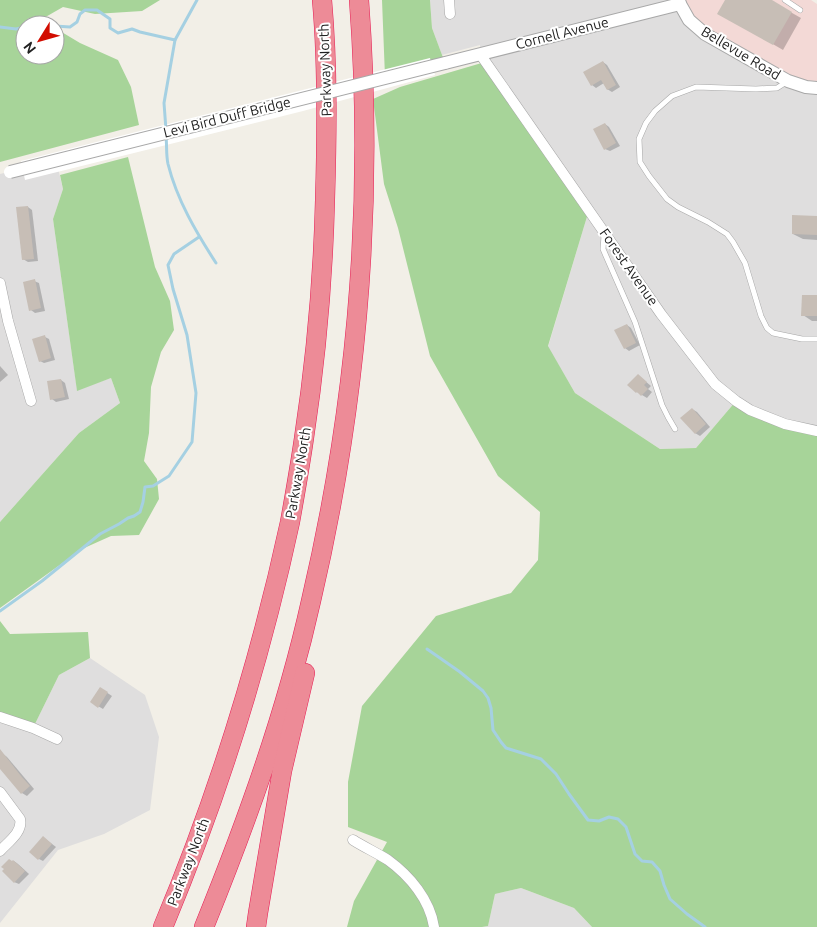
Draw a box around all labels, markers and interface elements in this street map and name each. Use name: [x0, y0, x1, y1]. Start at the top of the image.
street label: Cornell Avenue: [514, 14, 610, 52]
north arrow: [15, 15, 65, 65]
street label: Parkway North: [315, 23, 335, 117]
street label: Bellevue Road: [698, 23, 784, 83]
text: N: [20, 39, 39, 57]
street label: Levi Bird Duff Bridge: [162, 93, 292, 141]
street label: Forest Avenue: [596, 225, 662, 309]
street label: Parkway North: [282, 426, 314, 520]
street label: Parkway North: [164, 816, 212, 908]

